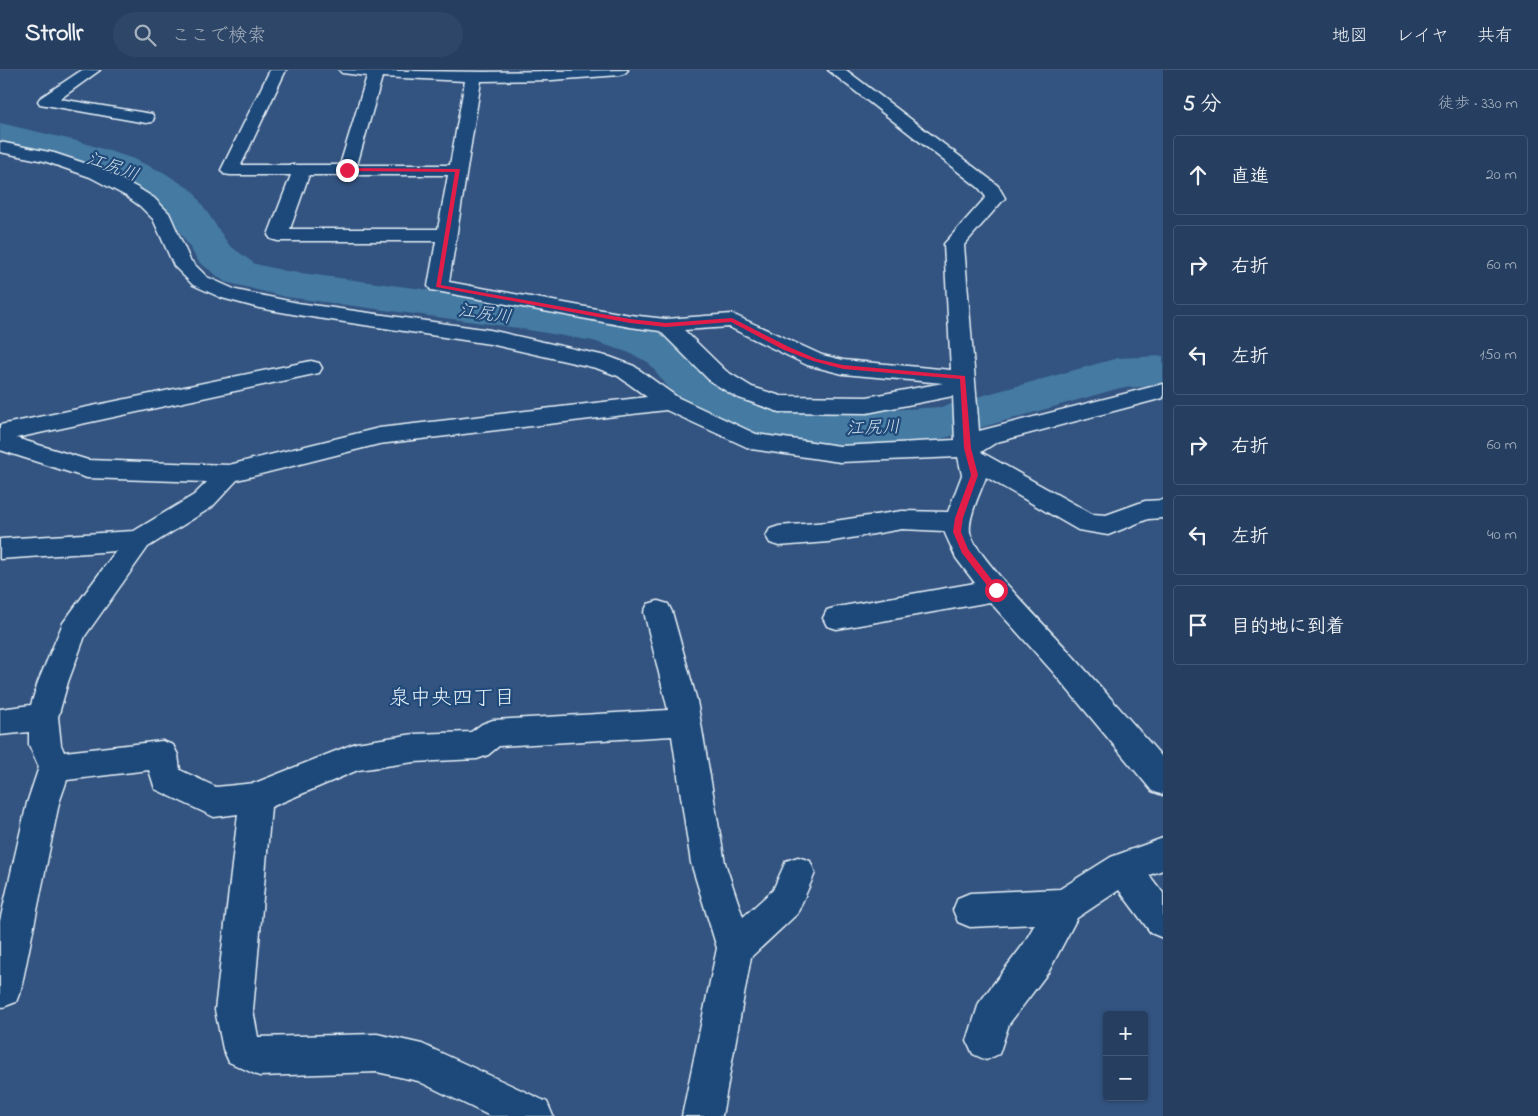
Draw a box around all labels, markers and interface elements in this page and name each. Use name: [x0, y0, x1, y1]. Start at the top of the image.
search box: [113, 12, 463, 57]
text: Strollr: [25, 17, 83, 52]
icon: search: [131, 21, 159, 49]
text: ここで検索: [171, 23, 266, 50]
text: 地図: [1332, 24, 1368, 50]
text: レイヤ: [1396, 24, 1449, 50]
text: 共有: [1477, 24, 1513, 50]
text: 5 分: [1183, 90, 1221, 120]
text: 徒歩 · 330 m: [1438, 92, 1518, 116]
water label: 江尻川: [82, 146, 142, 189]
route end: [336, 159, 359, 182]
icon: ahead: [1184, 161, 1212, 189]
text: 20 m: [1486, 163, 1517, 187]
text: 直進: [1231, 164, 1269, 191]
icon: right: [1184, 251, 1212, 279]
text: 60 m: [1487, 253, 1517, 277]
text: 右折: [1231, 254, 1269, 281]
water label: 江尻川: [456, 298, 513, 332]
icon: left: [1184, 341, 1212, 369]
text: 150 m: [1479, 343, 1517, 367]
text: 左折: [1231, 344, 1269, 371]
water label: 江尻川: [846, 415, 901, 443]
icon: right: [1184, 431, 1212, 459]
text: 60 m: [1487, 433, 1517, 457]
text: 右折: [1231, 434, 1269, 461]
icon: left: [1184, 521, 1212, 549]
text: 40 m: [1487, 523, 1517, 547]
text: 左折: [1231, 524, 1269, 551]
route start: [985, 579, 1008, 602]
icon: arrive: [1184, 611, 1212, 639]
text: 目的地に到着: [1231, 614, 1345, 641]
district label: 泉中央四丁目: [389, 684, 515, 714]
map controls: [1103, 1011, 1148, 1101]
button: +: [1103, 1011, 1148, 1056]
button: −: [1103, 1056, 1148, 1101]

